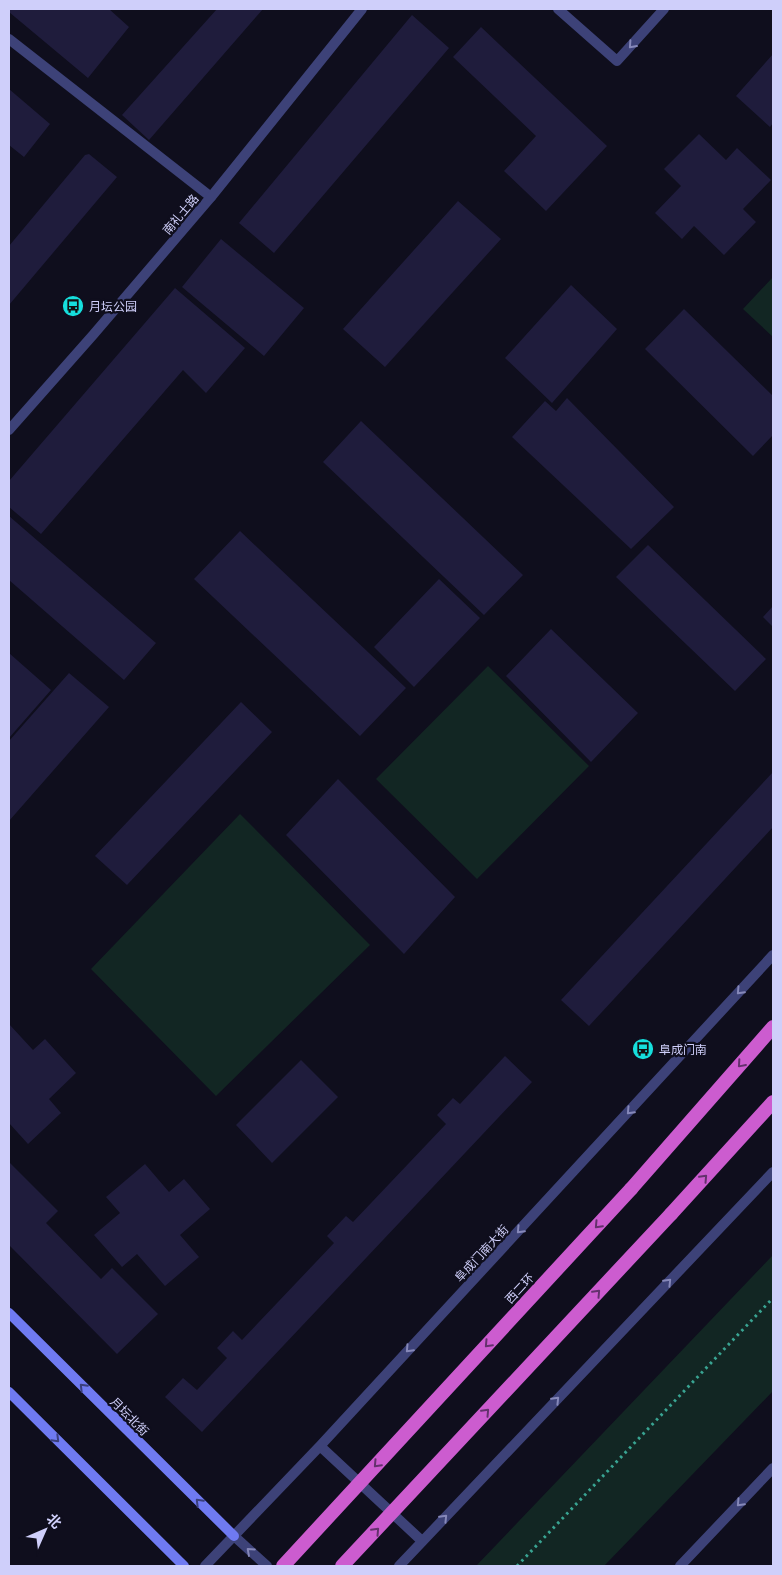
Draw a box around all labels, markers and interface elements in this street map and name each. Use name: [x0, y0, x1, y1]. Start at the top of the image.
one-way arrow: [629, 39, 638, 48]
street label: 南礼士路: [159, 191, 201, 237]
bus stop icon: 月坛公园: [61, 294, 85, 318]
place label: 月坛公园: [89, 299, 137, 313]
one-way arrow: [737, 986, 746, 995]
bus stop icon: 阜成门南: [631, 1037, 655, 1061]
place label: 阜成门南: [659, 1042, 707, 1056]
one-way arrow: [738, 1058, 747, 1067]
one-way arrow: [627, 1105, 636, 1114]
one-way arrow: [698, 1175, 707, 1184]
one-way arrow: [595, 1219, 604, 1228]
street label: 阜成门南大街: [451, 1222, 511, 1284]
one-way arrow: [517, 1224, 526, 1233]
street label: 西二环: [502, 1270, 536, 1306]
one-way arrow: [662, 1279, 671, 1288]
one-way arrow: [591, 1289, 600, 1298]
one-way arrow: [485, 1339, 494, 1348]
one-way arrow: [406, 1344, 415, 1353]
one-way arrow: [80, 1384, 89, 1393]
street label: 月坛北街: [108, 1394, 152, 1438]
one-way arrow: [550, 1397, 559, 1406]
one-way arrow: [480, 1408, 489, 1417]
one-way arrow: [50, 1433, 59, 1442]
one-way arrow: [374, 1458, 383, 1467]
one-way arrow: [196, 1498, 205, 1507]
one-way arrow: [737, 1498, 746, 1507]
north arrow: [20, 1505, 70, 1555]
text: 北: [44, 1509, 66, 1531]
one-way arrow: [438, 1514, 447, 1523]
one-way arrow: [370, 1527, 379, 1536]
one-way arrow: [247, 1548, 256, 1557]

